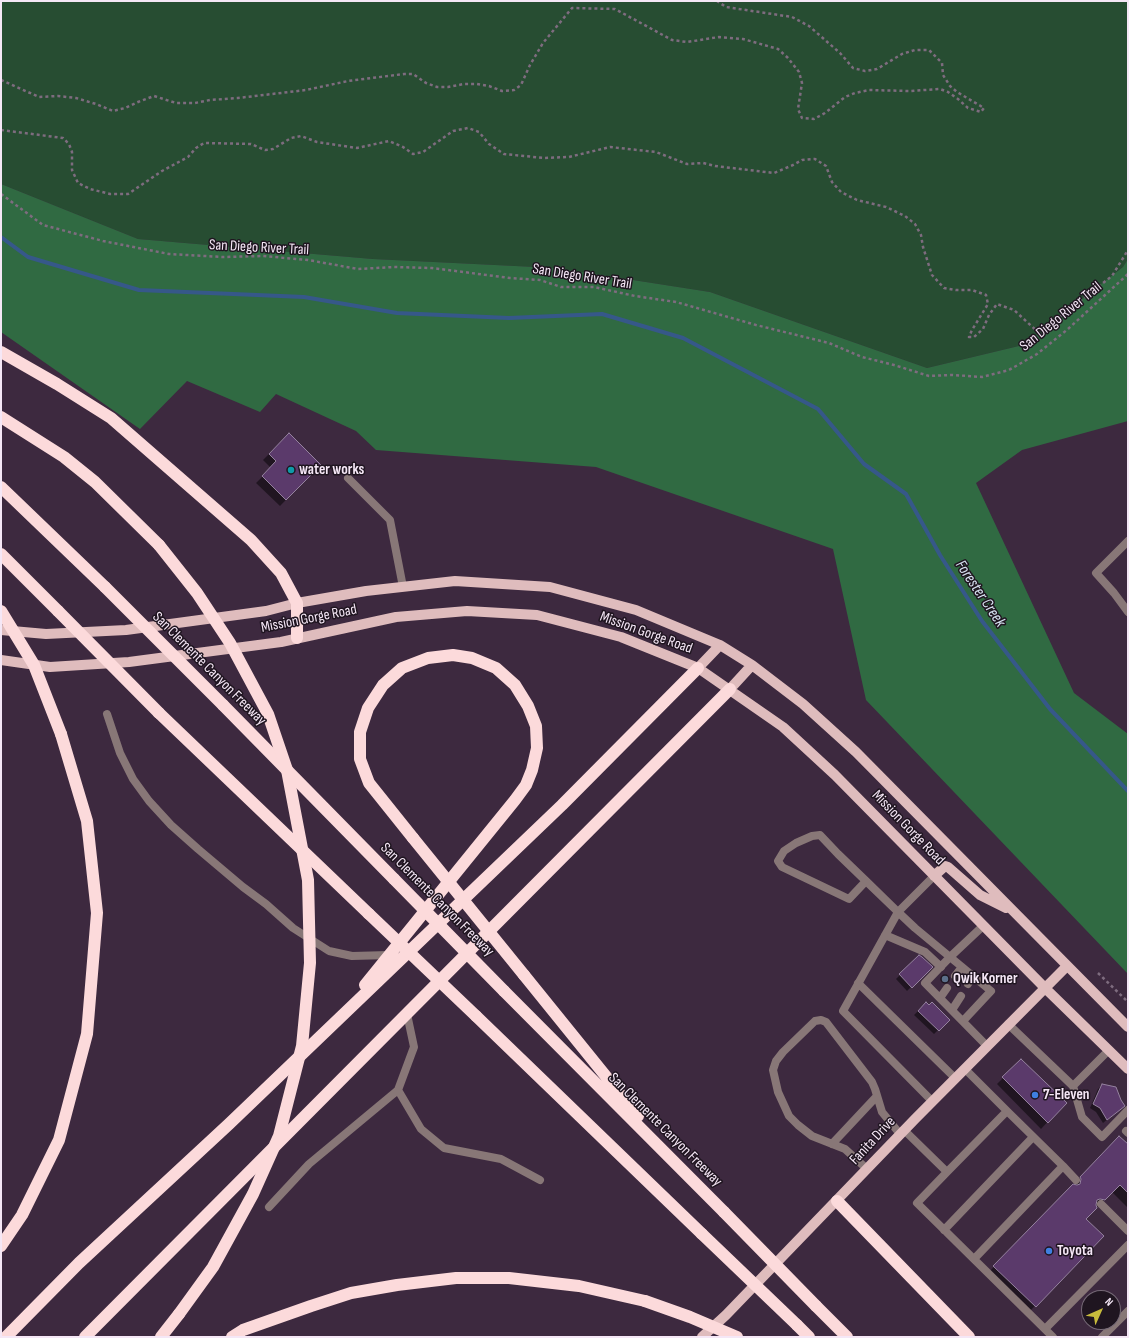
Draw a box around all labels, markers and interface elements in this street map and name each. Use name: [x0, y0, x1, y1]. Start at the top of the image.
street label: San Diego River Trail: [208, 236, 310, 260]
street label: San Diego River Trail: [531, 260, 633, 294]
street label: San Diego River Trail: [1016, 278, 1106, 356]
place label: water works: [299, 461, 364, 479]
marker: water works: [286, 465, 296, 475]
water label: Forester Creek: [951, 557, 1009, 631]
street label: Mission Gorge Road: [260, 601, 358, 637]
street label: San Clemente Canyon Freeway: [148, 608, 270, 730]
street label: Mission Gorge Road: [597, 608, 695, 658]
street label: Mission Gorge Road: [868, 787, 948, 869]
street label: San Clemente Canyon Freeway: [376, 839, 498, 961]
place label: Qwik Korner: [953, 970, 1018, 988]
marker: Qwik Korner: [940, 974, 950, 984]
street label: San Clemente Canyon Freeway: [604, 1069, 726, 1191]
place label: 7-Eleven: [1043, 1086, 1090, 1104]
marker: 7-Eleven: [1030, 1090, 1040, 1100]
street label: Fanita Drive: [846, 1113, 900, 1169]
place label: Toyota: [1057, 1242, 1093, 1260]
marker: Toyota: [1044, 1246, 1054, 1256]
north arrow: [1081, 1290, 1121, 1330]
text: N: [1102, 1295, 1116, 1309]

